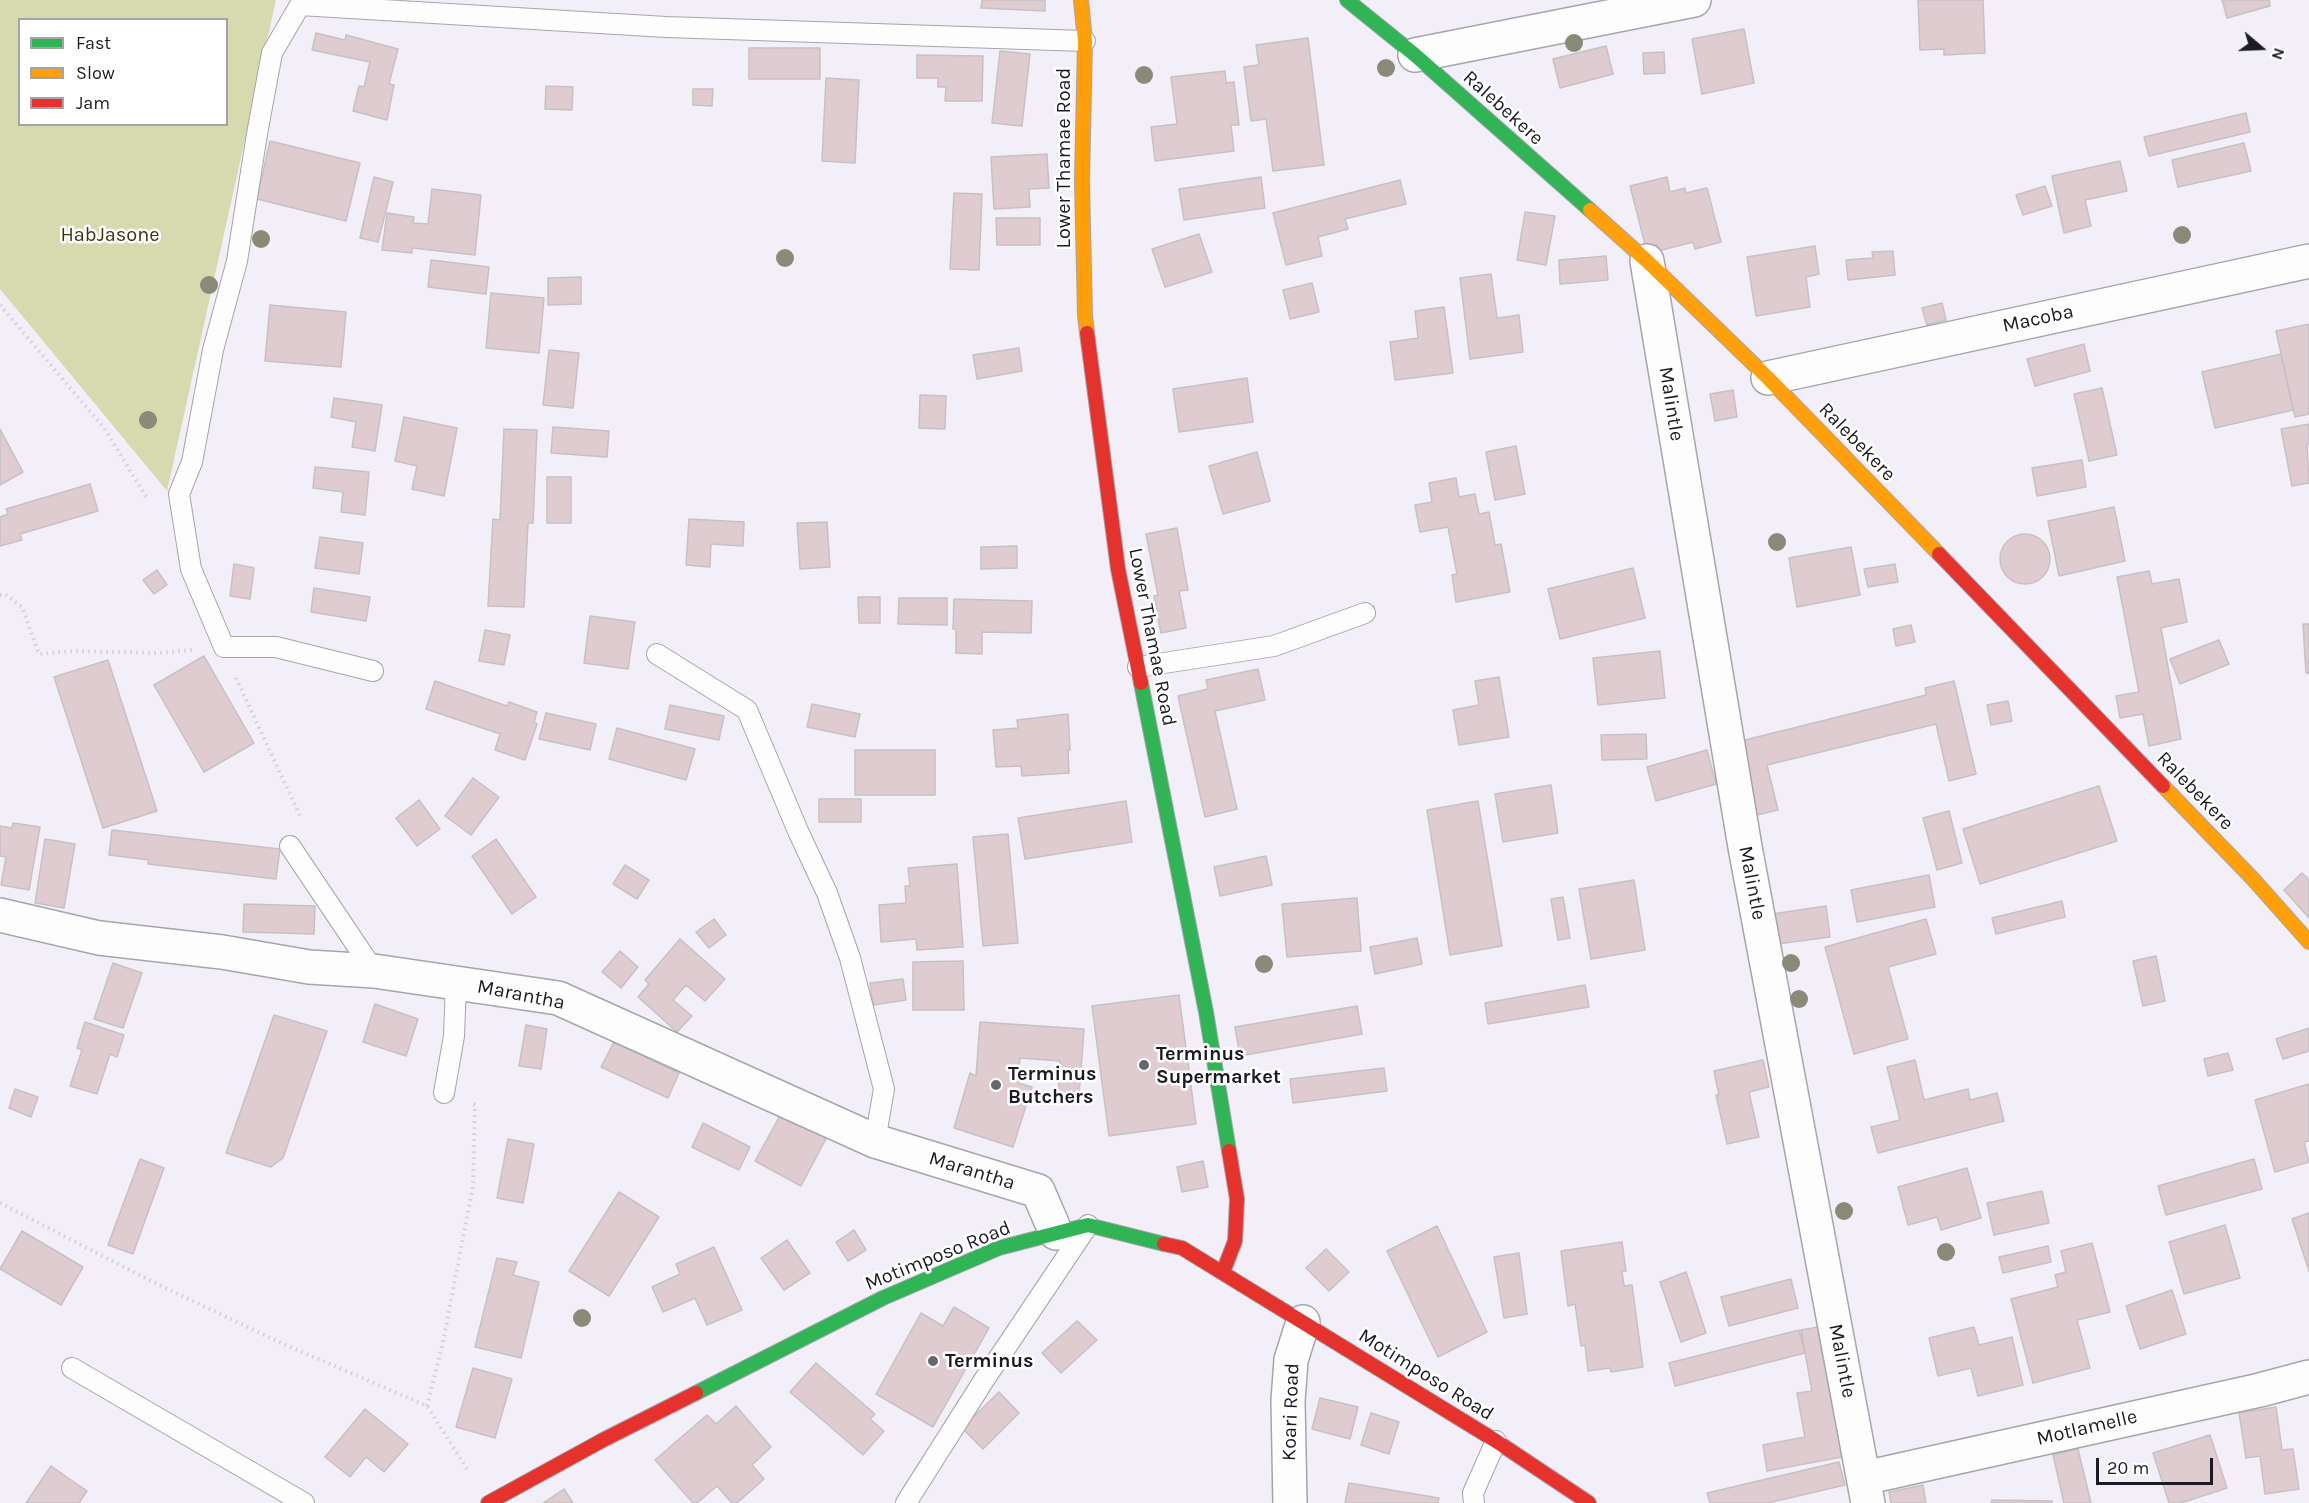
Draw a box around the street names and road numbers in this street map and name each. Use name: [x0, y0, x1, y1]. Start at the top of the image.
street label: Ralebekere: [1458, 66, 1548, 150]
street label: Lower Thamae Road: [1052, 68, 1076, 248]
street label: Macoba: [2000, 300, 2076, 338]
street label: Malintle: [1653, 365, 1689, 443]
street label: Ralebekere: [1814, 398, 1900, 486]
street label: Lower Thamae Road: [1123, 546, 1181, 728]
street label: Ralebekere: [2152, 747, 2238, 835]
street label: Malintle: [1733, 844, 1771, 922]
street label: Marantha: [475, 975, 567, 1015]
street label: Marantha: [926, 1147, 1018, 1195]
street label: Motimposo Road: [862, 1216, 1014, 1296]
street label: Malintle: [1823, 1322, 1861, 1400]
street label: Motimposo Road: [1354, 1324, 1498, 1426]
street label: Koari Road: [1277, 1363, 1305, 1461]
street label: Motlamelle: [2034, 1405, 2140, 1451]

